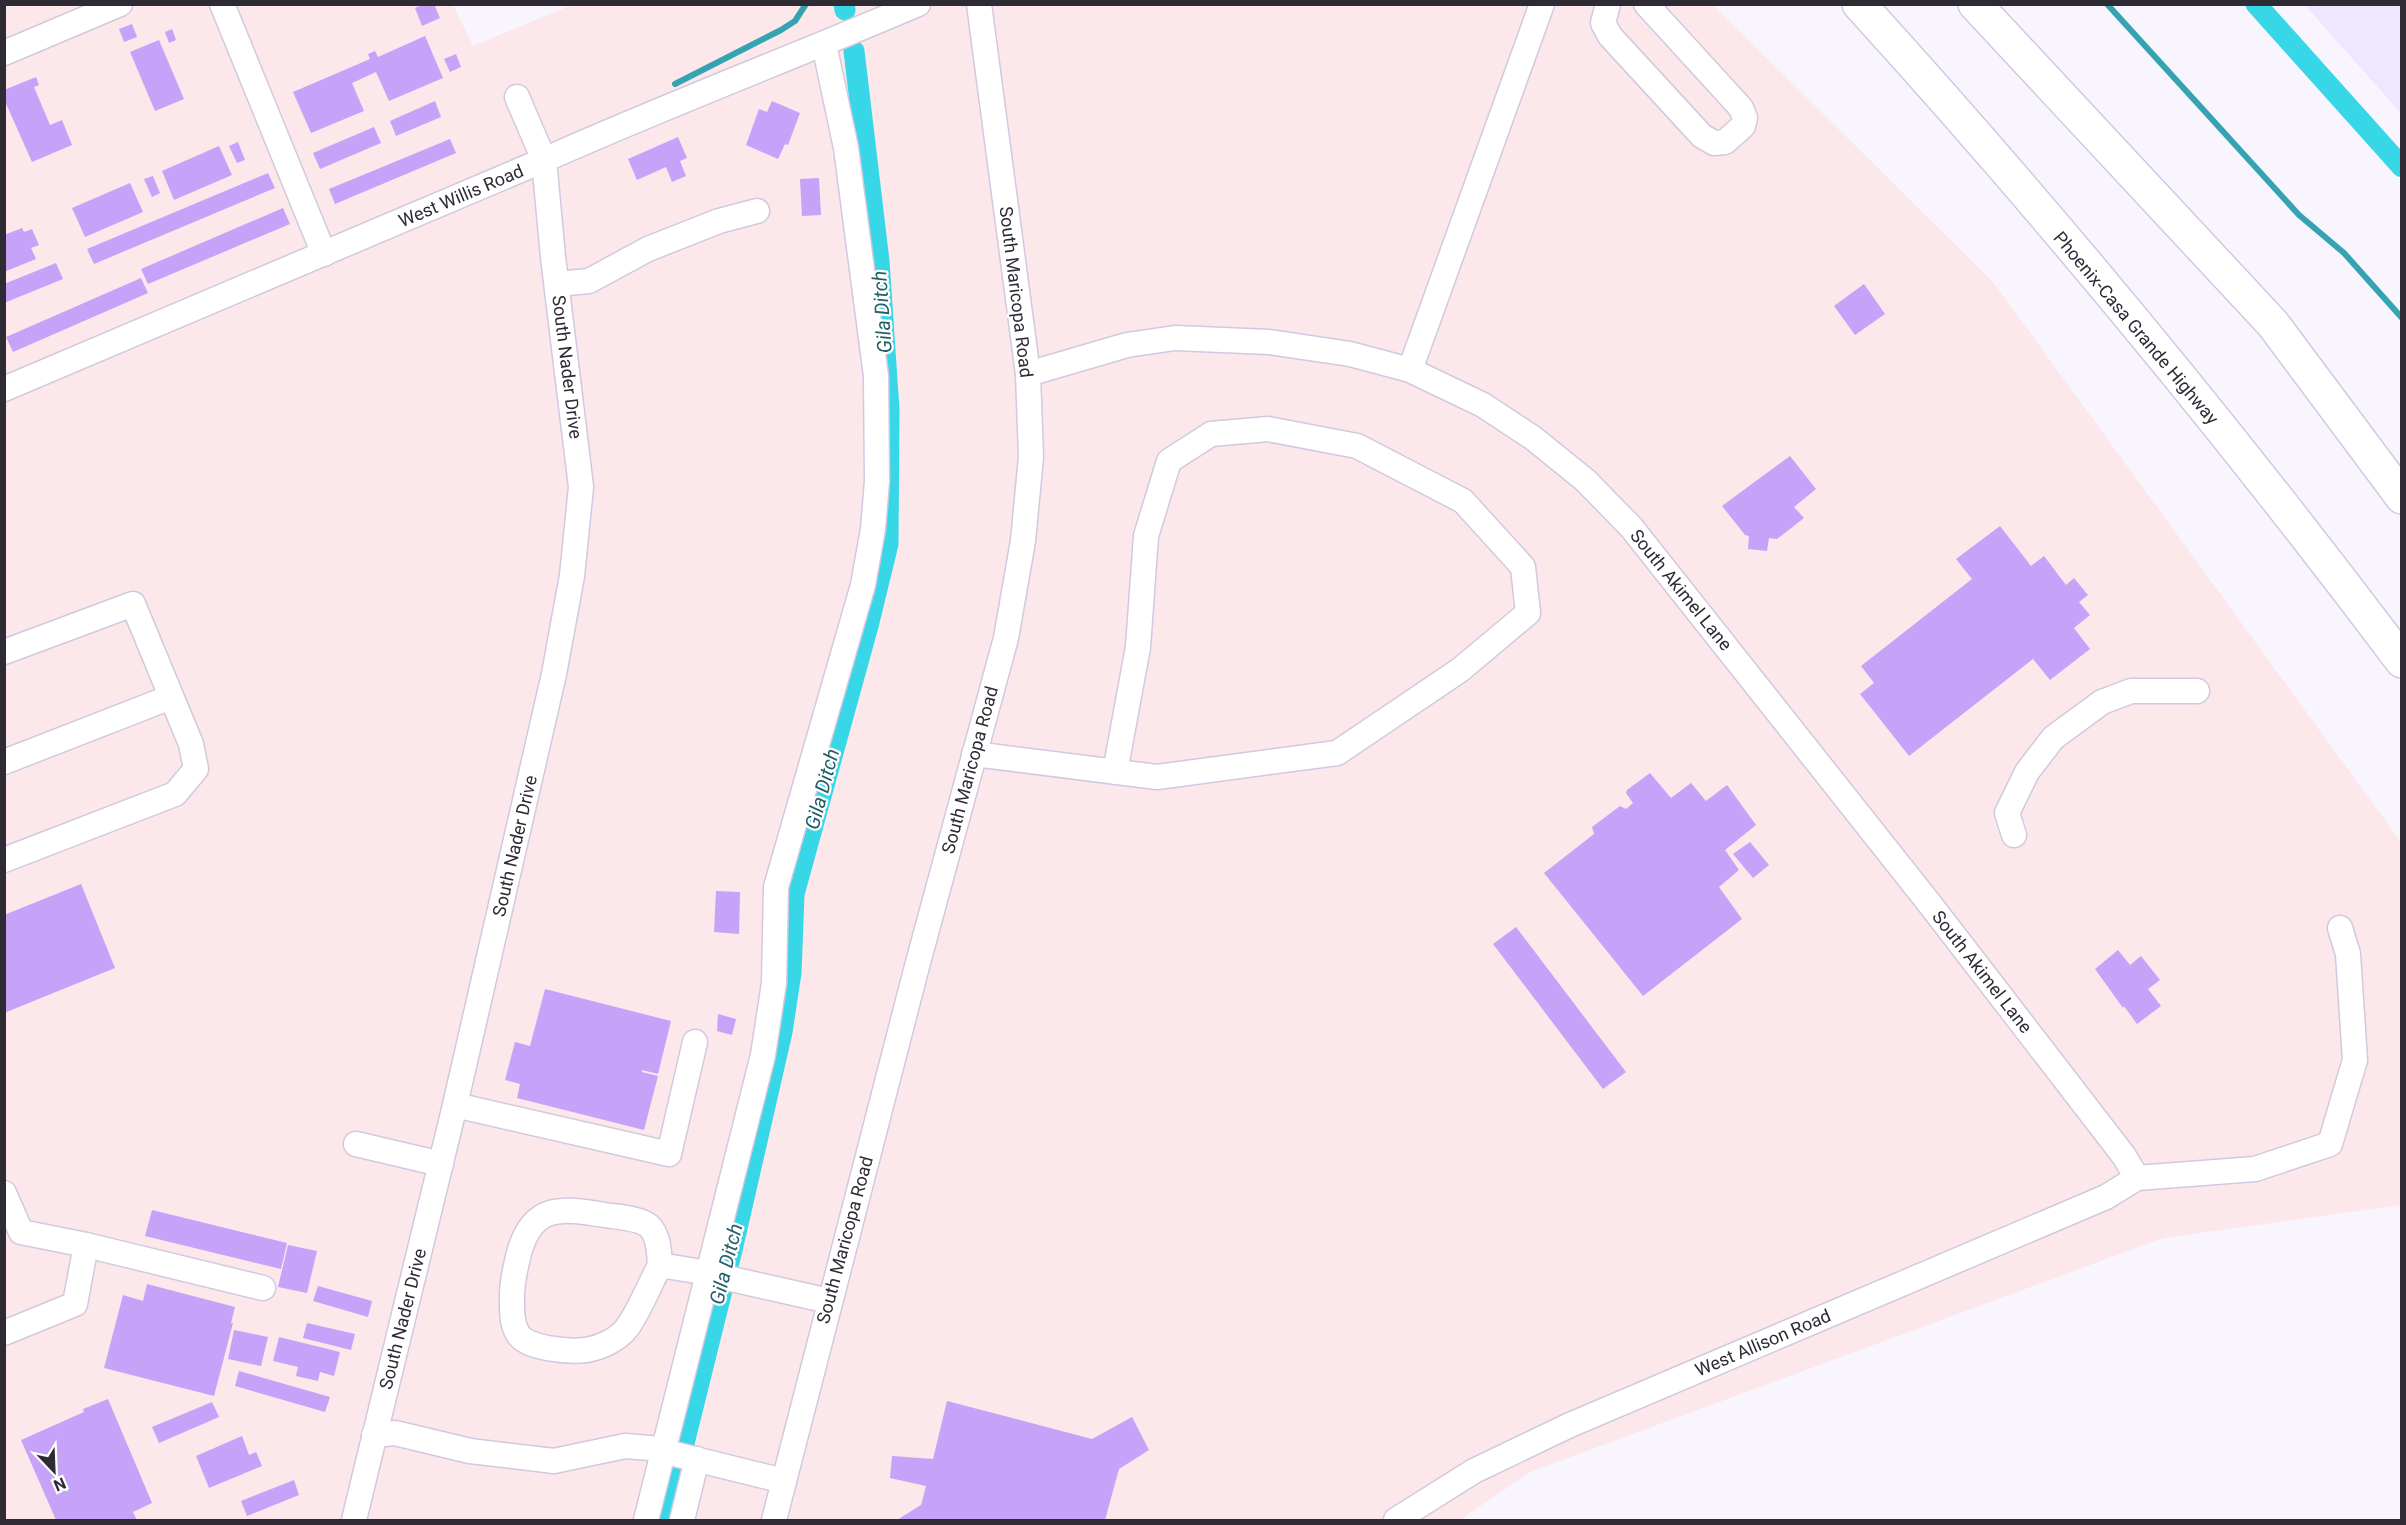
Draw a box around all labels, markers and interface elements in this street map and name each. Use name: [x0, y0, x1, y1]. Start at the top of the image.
street label: West Willis Road: [395, 160, 526, 231]
street label: South Maricopa Road: [996, 205, 1037, 379]
street label: Phoenix-Casa Grande Highway: [2050, 227, 2224, 429]
water label: Gila Ditch: [867, 270, 897, 354]
street label: South Nader Drive: [548, 294, 587, 440]
street label: South Akimel Lane: [1626, 525, 1737, 654]
street label: South Maricopa Road: [937, 684, 1002, 856]
water label: Gila Ditch: [800, 746, 844, 832]
street label: South Nader Drive: [488, 773, 541, 919]
street label: South Akimel Lane: [1928, 906, 2037, 1037]
street label: South Maricopa Road: [812, 1154, 877, 1326]
water label: Gila Ditch: [704, 1221, 748, 1307]
street label: South Nader Drive: [375, 1246, 430, 1392]
street label: West Allison Road: [1692, 1305, 1834, 1381]
north arrow: [24, 1441, 84, 1501]
text: N: [51, 1473, 69, 1495]

